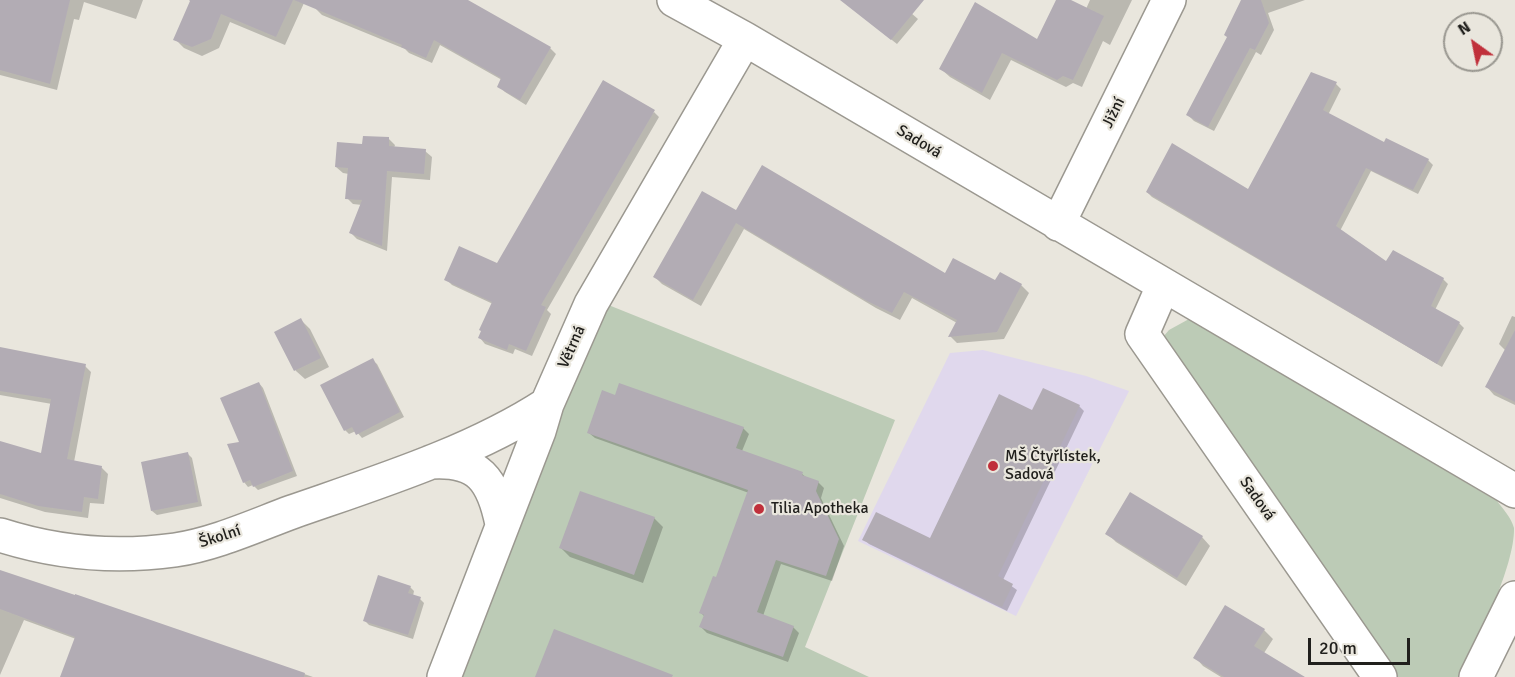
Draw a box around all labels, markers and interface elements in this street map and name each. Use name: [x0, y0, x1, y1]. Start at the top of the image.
north arrow: [1443, 12, 1503, 72]
text: N: [1454, 17, 1474, 40]
street label: Jižní: [1098, 95, 1130, 131]
street label: Sadová: [893, 121, 945, 163]
street label: Větrná: [554, 323, 590, 371]
place label: MŠ Čtyřlístek, Sadová: [1005, 447, 1101, 485]
marker: MŠ Čtyřlístek, Sadová: [986, 459, 1000, 473]
street label: Sadová: [1235, 473, 1279, 525]
place label: Tilia Apotheka: [771, 499, 869, 519]
marker: Tilia Apotheka: [752, 502, 766, 516]
street label: Školní: [197, 521, 243, 553]
scale bar: [1311, 626, 1413, 664]
text: 20 m: [1319, 637, 1357, 659]

